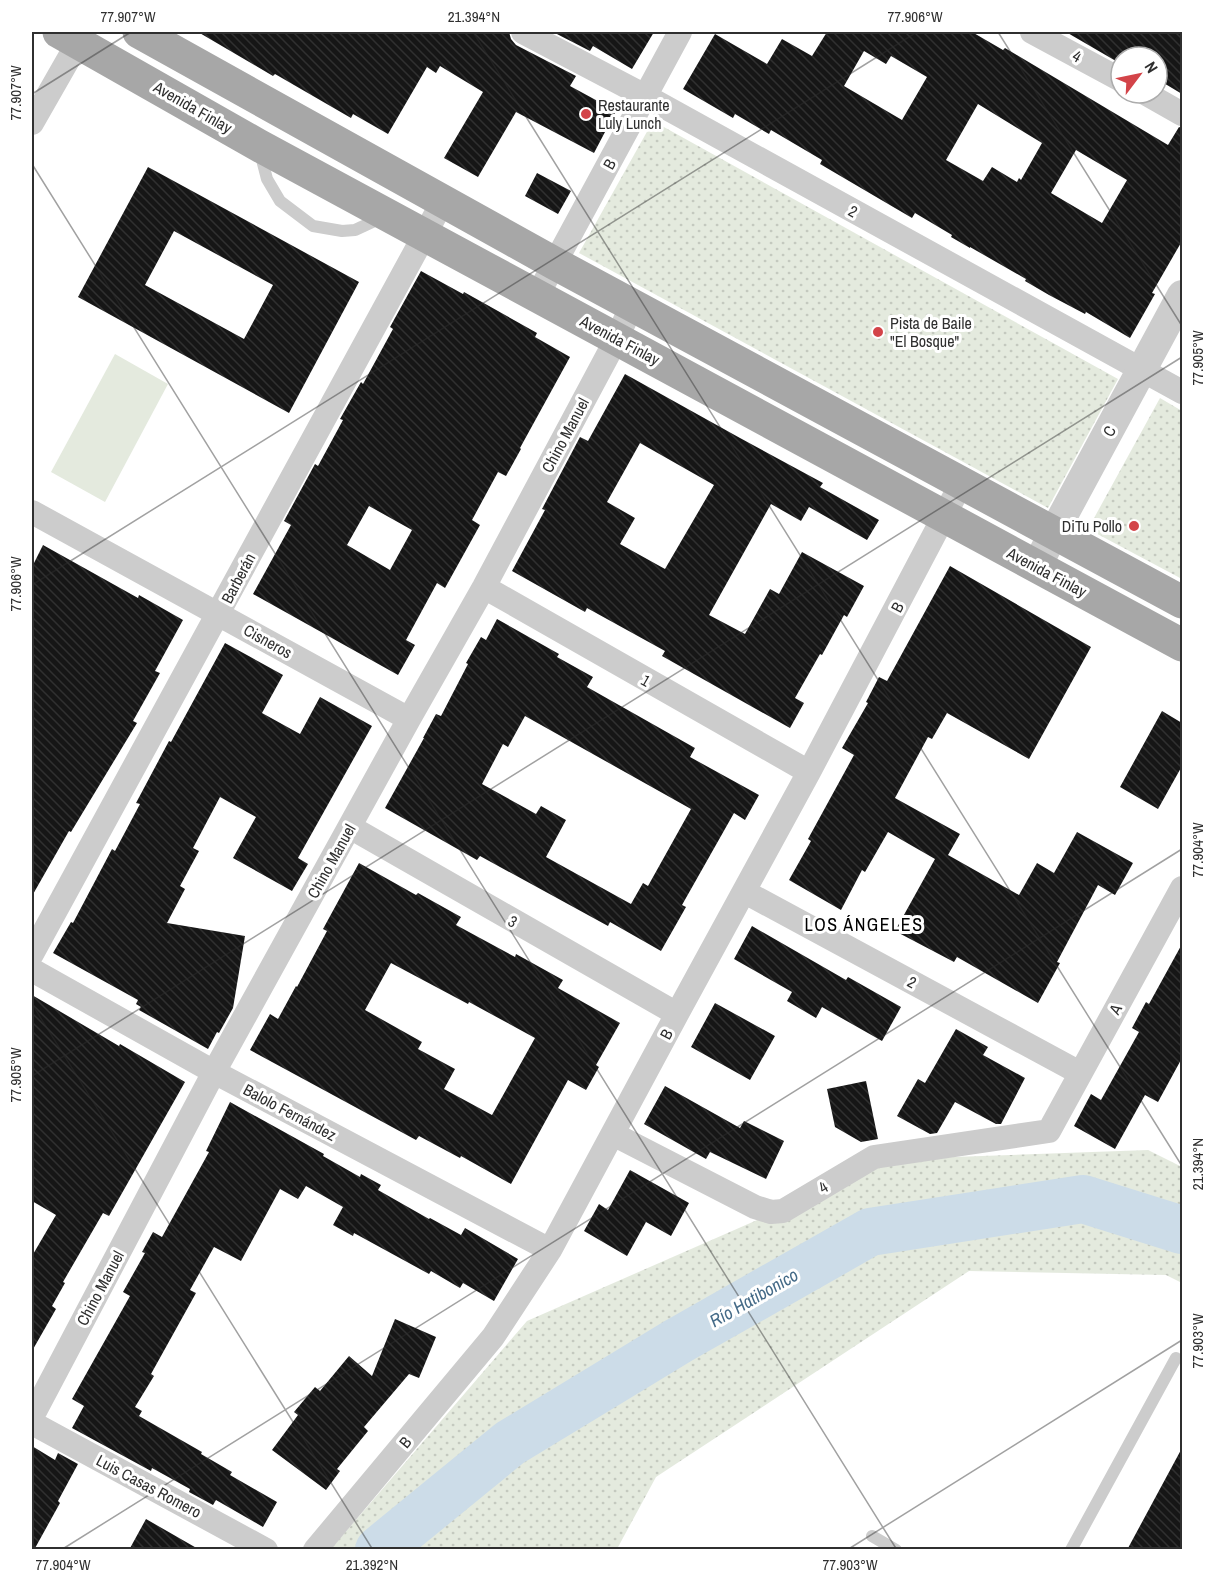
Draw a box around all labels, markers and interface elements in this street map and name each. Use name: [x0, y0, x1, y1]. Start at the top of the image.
text: 77.907°W: [100, 6, 156, 27]
text: 21.394°N: [448, 6, 500, 27]
text: 77.906°W: [887, 6, 943, 27]
street label: 4: [1068, 45, 1086, 67]
north arrow: [1109, 45, 1169, 105]
text: N: [1140, 57, 1164, 77]
text: 77.907°W: [5, 65, 26, 121]
street label: Avenida Finlay: [149, 75, 237, 139]
place label: Restaurante Luly Lunch: [598, 94, 669, 134]
marker: Restaurante Luly Lunch: [579, 107, 593, 121]
street label: B: [597, 155, 621, 173]
street label: 2: [844, 200, 862, 222]
street label: Avenida Finlay: [575, 309, 664, 370]
place label: Pista de Baile "El Bosque": [890, 312, 972, 352]
marker: Pista de Baile "El Bosque": [871, 325, 885, 339]
text: 77.905°W: [1187, 330, 1208, 386]
street label: Chino Manuel: [536, 394, 594, 476]
street label: C: [1097, 422, 1121, 440]
place label: DiTu Pollo: [1062, 515, 1122, 537]
marker: DiTu Pollo: [1127, 519, 1141, 533]
street label: Avenida Finlay: [1002, 541, 1091, 602]
street label: Barberán: [216, 549, 260, 607]
text: 77.906°W: [5, 556, 26, 612]
street label: B: [885, 598, 909, 616]
street label: Cisneros: [240, 619, 296, 663]
street label: 1: [637, 669, 655, 692]
street label: Chino Manuel: [302, 820, 360, 902]
text: 77.904°W: [1187, 822, 1208, 878]
street label: 3: [504, 910, 522, 932]
district label: LOS ÁNGELES: [804, 912, 924, 937]
street label: 2: [904, 971, 920, 993]
street label: A: [1103, 1000, 1127, 1019]
street label: B: [654, 1025, 678, 1043]
text: 77.905°W: [5, 1047, 26, 1103]
street label: Balolo Fernández: [240, 1078, 341, 1146]
text: 21.394°N: [1187, 1138, 1208, 1190]
street label: 4: [814, 1176, 832, 1198]
street label: Chino Manuel: [71, 1247, 129, 1329]
water label: Río Hatibonico: [705, 1262, 803, 1333]
text: 77.903°W: [1187, 1313, 1208, 1369]
street label: B: [394, 1431, 416, 1452]
street label: Luis Casas Romero: [93, 1449, 205, 1523]
text: 77.904°W: [35, 1554, 91, 1575]
text: 21.392°N: [346, 1554, 398, 1575]
text: 77.903°W: [822, 1554, 878, 1575]

